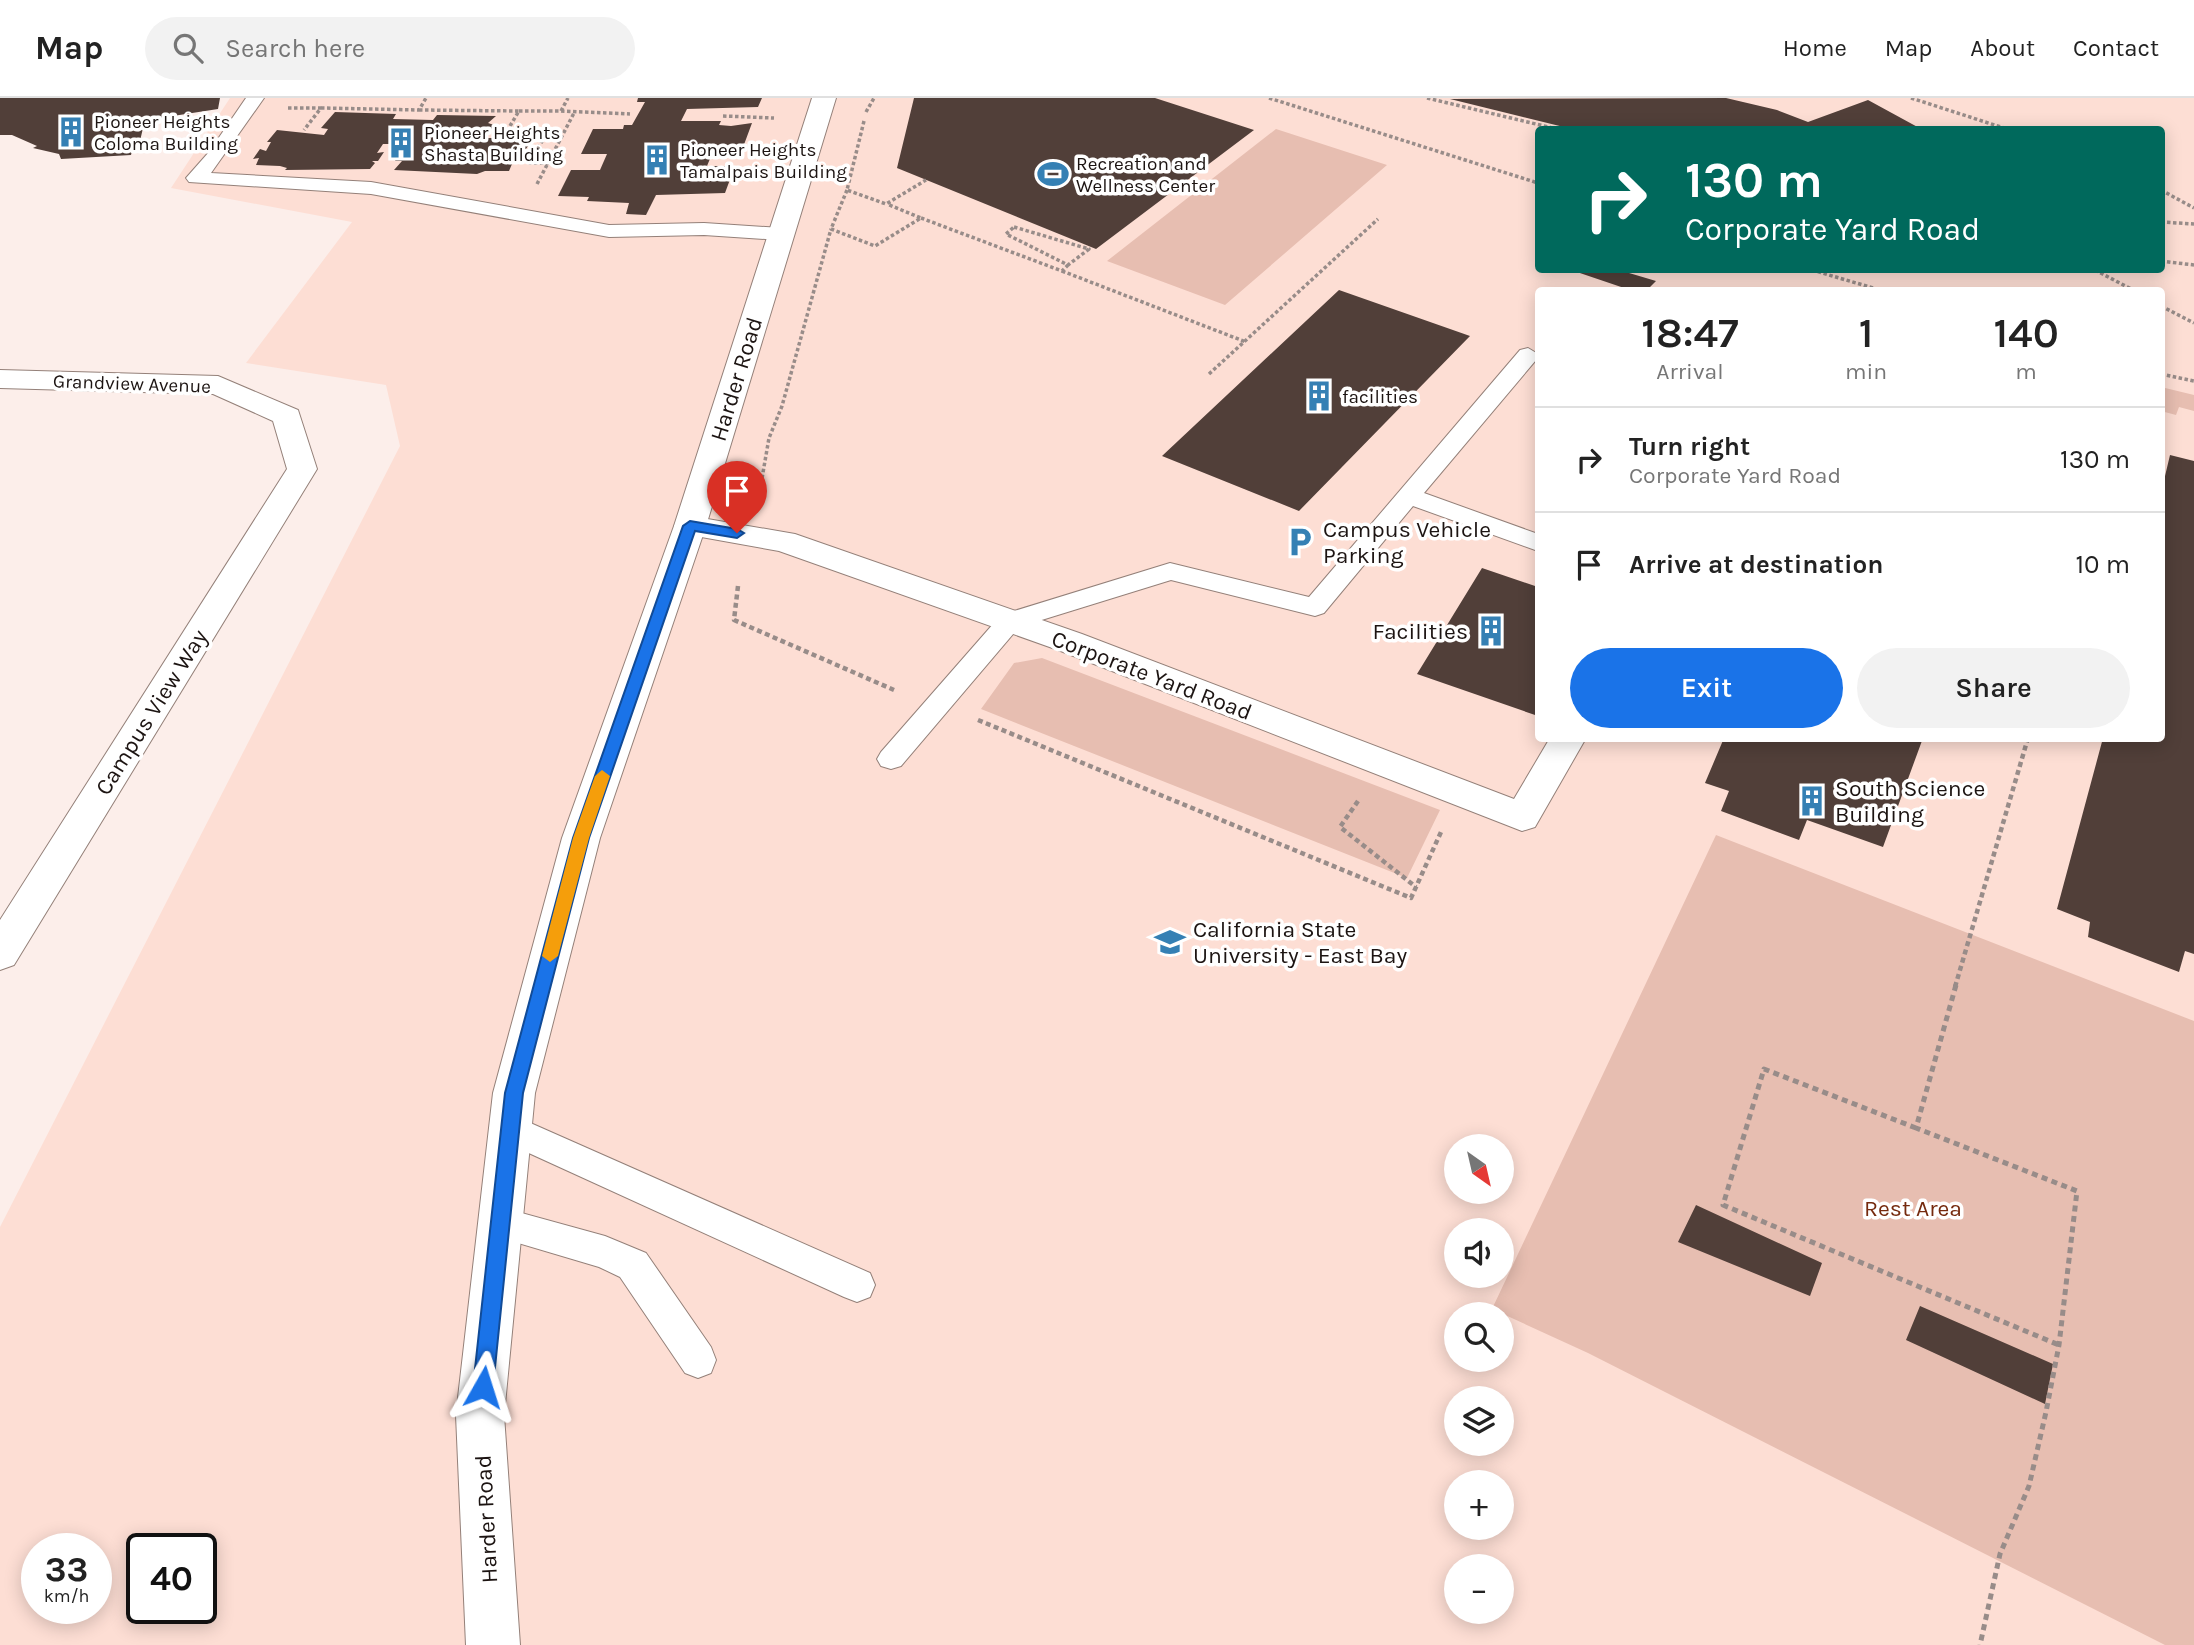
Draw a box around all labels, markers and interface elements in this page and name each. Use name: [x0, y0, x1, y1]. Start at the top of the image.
search box: [145, 17, 635, 80]
text: Map: [35, 29, 103, 67]
icon: search: [169, 29, 207, 67]
text: Search here: [225, 33, 365, 64]
text: Home: [1783, 34, 1847, 62]
text: Map: [1885, 34, 1932, 62]
text: About: [1970, 34, 2035, 62]
text: Contact: [2073, 34, 2159, 62]
place label: Pioneer Heights Coloma Building: [94, 111, 238, 155]
building icon: Pioneer Heights Coloma Building: [54, 115, 88, 149]
place label: Pioneer Heights Shasta Building: [424, 122, 563, 166]
building icon: Pioneer Heights Shasta Building: [384, 126, 418, 160]
place label: Pioneer Heights Tamalpais Building: [680, 139, 847, 183]
building icon: Pioneer Heights Tamalpais Building: [640, 143, 674, 177]
text: 130 m: [1685, 152, 1823, 209]
place label: Recreation and Wellness Center: [1076, 153, 1215, 197]
icon: right: [1570, 154, 1661, 245]
sports icon: Recreation and Wellness Center: [1036, 157, 1070, 191]
text: Corporate Yard Road: [1685, 211, 1980, 248]
text: 18:47: [1641, 308, 1739, 358]
text: 1: [1859, 308, 1873, 358]
text: 140: [1993, 308, 2059, 358]
street label: Harder Road: [705, 314, 768, 445]
text: Arrival: [1656, 358, 1724, 385]
text: min: [1845, 358, 1887, 385]
text: m: [2015, 358, 2037, 385]
street label: Grandview Avenue: [53, 370, 211, 398]
building icon: facilities: [1302, 379, 1336, 413]
place label: facilities: [1342, 386, 1418, 408]
text: Turn right: [1629, 431, 1750, 462]
icon: right: [1570, 441, 1608, 479]
text: 130 m: [2060, 444, 2130, 475]
pin: [707, 461, 767, 533]
text: Corporate Yard Road: [1629, 462, 1841, 489]
icon: arrive: [718, 472, 756, 510]
place label: Campus Vehicle Parking: [1323, 516, 1491, 569]
parking icon: Campus Vehicle Parking: [1283, 525, 1317, 559]
icon: arrive: [1570, 546, 1608, 584]
text: Arrive at destination: [1629, 549, 1883, 580]
text: 10 m: [2075, 549, 2130, 580]
building icon: Facilities: [1474, 614, 1508, 648]
place label: Facilities: [1372, 618, 1468, 645]
street label: Campus View Way: [90, 624, 213, 800]
street label: Corporate Yard Road: [1048, 625, 1256, 726]
button: Exit: [1570, 648, 1843, 728]
button: Share: [1857, 648, 2130, 728]
place label: South Science Building: [1835, 775, 1985, 828]
building icon: South Science Building: [1795, 784, 1829, 818]
place label: California State University - East Bay: [1193, 916, 1407, 969]
school or university icon: California State University - East Bay: [1153, 925, 1187, 959]
north arrow: [1444, 1134, 1514, 1204]
map controls: [1444, 1134, 1514, 1624]
park label: Rest Area: [1864, 1195, 1962, 1222]
button: sound: [1444, 1218, 1514, 1288]
button: search: [1444, 1302, 1514, 1372]
position arrow: [446, 1350, 520, 1424]
button: layers: [1444, 1386, 1514, 1456]
street label: Harder Road: [470, 1454, 503, 1584]
button: +: [1444, 1470, 1514, 1540]
speed limit sign: 40: [126, 1533, 217, 1624]
text: 33: [45, 1549, 88, 1590]
button: −: [1444, 1554, 1514, 1624]
text: km/h: [44, 1585, 89, 1607]

